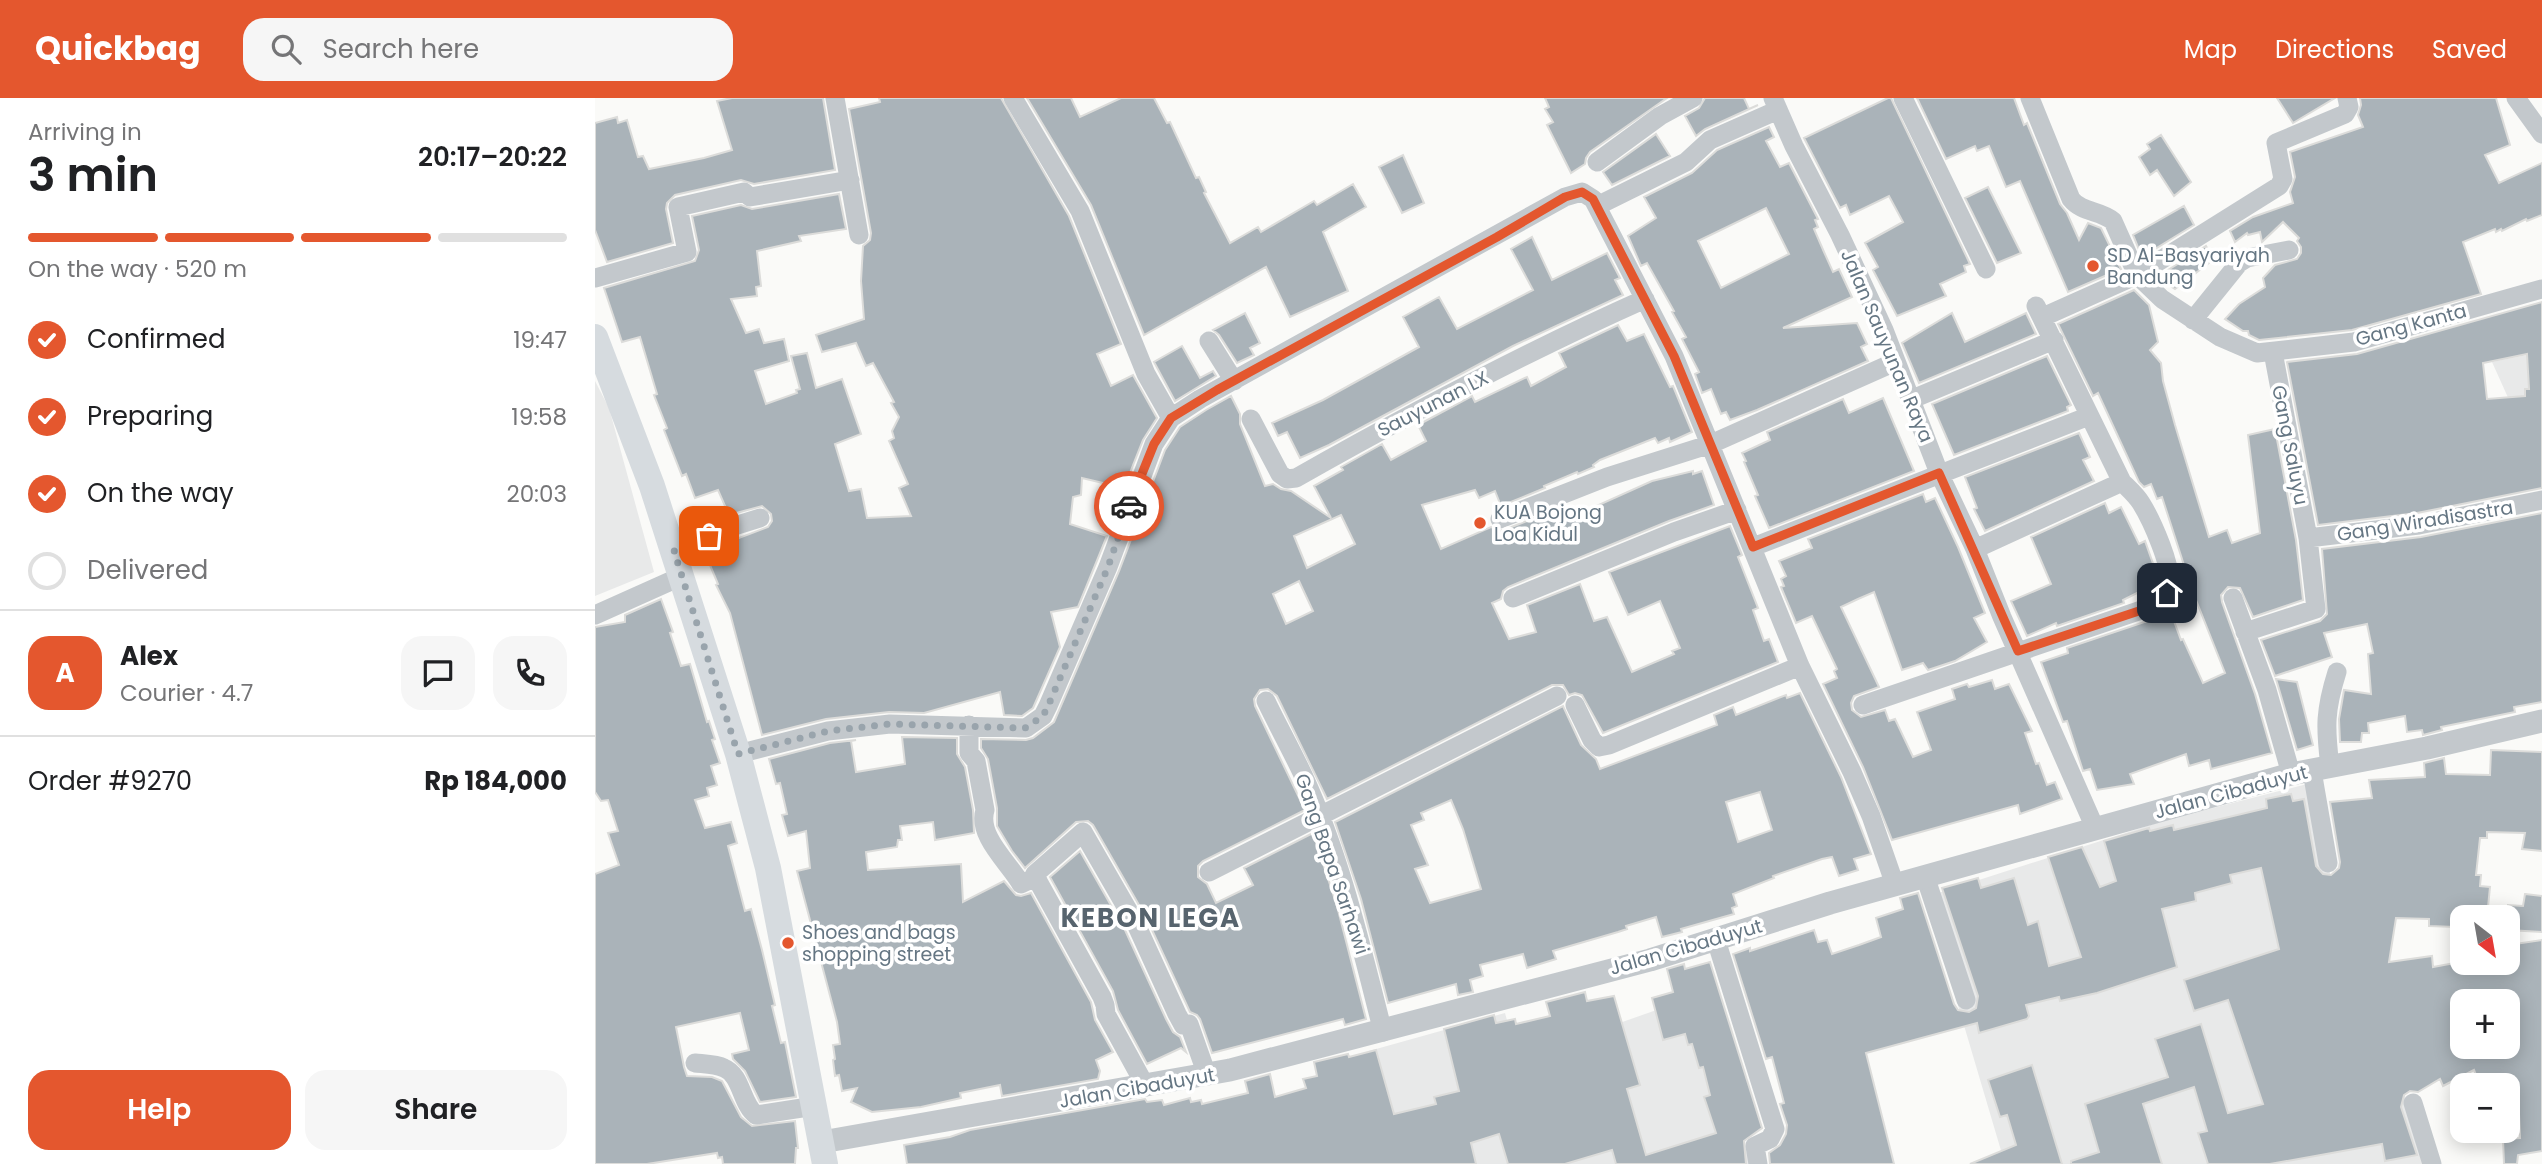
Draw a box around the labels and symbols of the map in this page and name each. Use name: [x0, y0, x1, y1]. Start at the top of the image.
place label: SD Al-Basyariyah Bandung: [2107, 242, 2270, 291]
street label: Jalan Sauyunan Raya: [1834, 246, 1940, 446]
marker: SD Al-Basyariyah Bandung: [2085, 258, 2101, 274]
street label: Gang Kanta: [2353, 297, 2469, 353]
street label: Sauyunan LX: [1373, 364, 1493, 444]
street label: Gang Saluyu: [2265, 383, 2315, 507]
courier: [1094, 471, 1164, 541]
street label: Gang Wiradisastra: [2335, 494, 2515, 548]
place label: KUA Bojong Loa Kidul: [1494, 499, 1602, 548]
pin: [679, 506, 739, 566]
marker: KUA Bojong Loa Kidul: [1472, 515, 1488, 531]
pin: [2137, 563, 2197, 623]
street label: Jalan Cibaduyut: [2151, 759, 2311, 825]
street label: Gang Bapa Sarhawi: [1288, 770, 1376, 958]
district label: KEBON LEGA: [1061, 900, 1241, 936]
north arrow: [2450, 905, 2520, 975]
street label: Jalan Cibaduyut: [1607, 912, 1765, 982]
place label: Shoes and bags shopping street: [802, 919, 956, 968]
marker: Shoes and bags shopping street: [780, 935, 796, 951]
street label: Jalan Cibaduyut: [1057, 1061, 1217, 1115]

